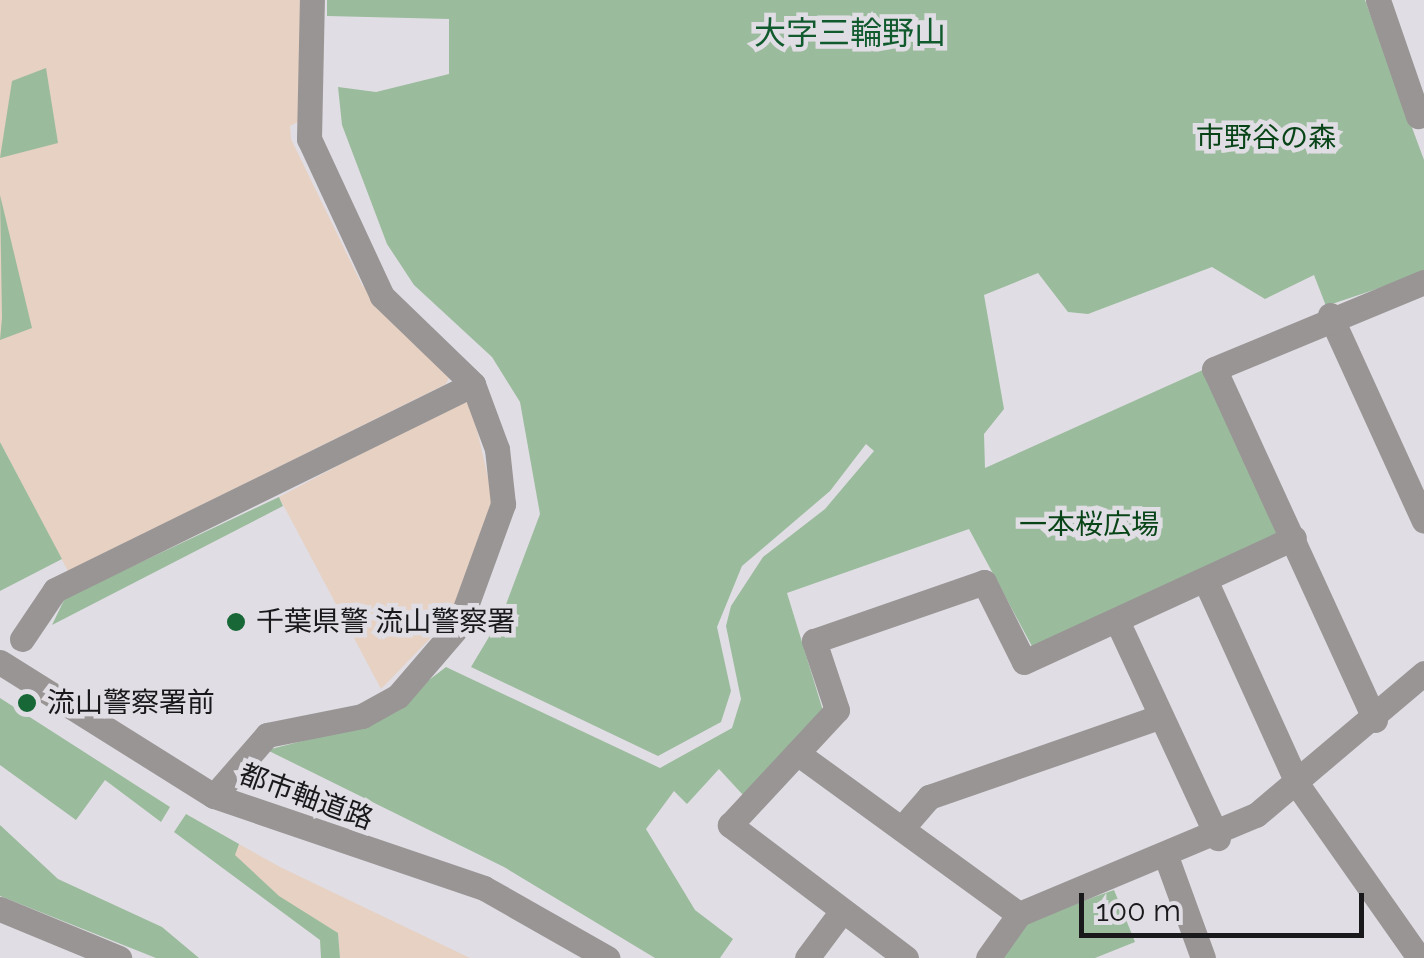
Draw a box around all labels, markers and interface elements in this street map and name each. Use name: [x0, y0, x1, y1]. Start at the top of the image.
district label: 大字三輪野山: [754, 14, 946, 52]
park label: 市野谷の森: [1196, 121, 1336, 155]
park label: 一本桜広場: [1019, 508, 1159, 542]
place label: 千葉県警 流山警察署: [256, 605, 515, 639]
marker: 千葉県警 流山警察署: [225, 611, 247, 633]
place label: 流山警察署前: [47, 686, 215, 720]
marker: 流山警察署前: [16, 692, 38, 714]
street label: 都市軸道路: [234, 757, 378, 837]
scale bar: [1084, 873, 1369, 935]
text: 100 m: [1096, 893, 1181, 928]

